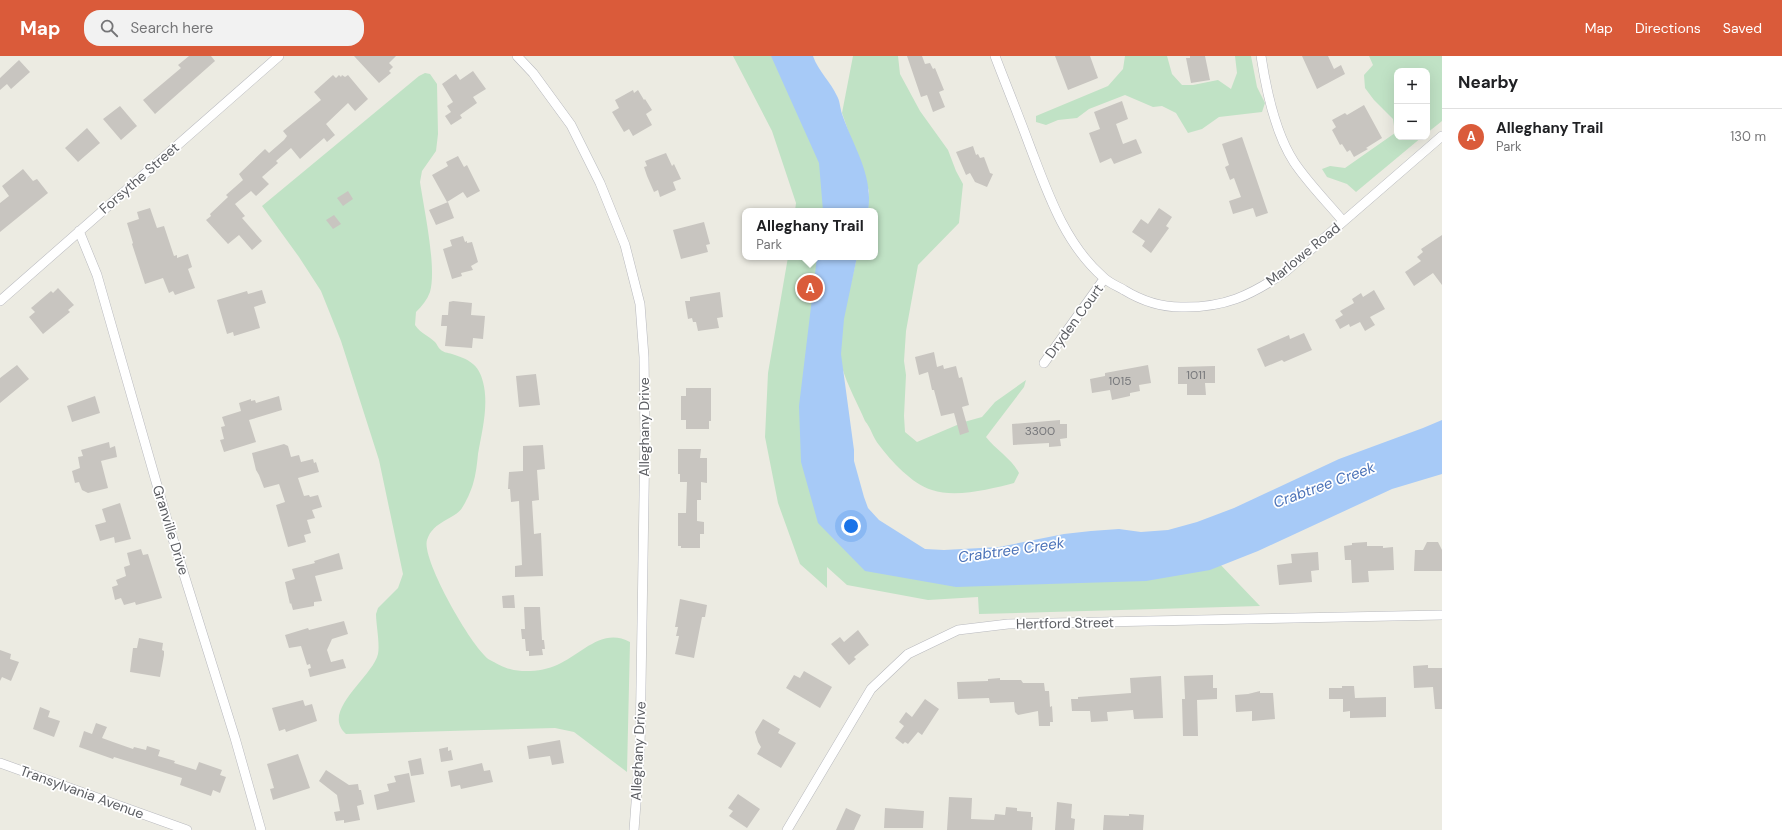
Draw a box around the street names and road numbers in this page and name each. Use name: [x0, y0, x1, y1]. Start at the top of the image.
street label: Forsythe Street: [95, 138, 183, 218]
street label: Marlowe Road: [1262, 219, 1344, 289]
street label: Dryden Court: [1041, 280, 1107, 362]
street label: Alleghany Drive: [635, 377, 653, 477]
street label: Granville Drive: [149, 483, 193, 577]
street label: Hertford Street: [1016, 613, 1114, 633]
street label: Alleghany Drive: [626, 701, 650, 801]
street label: Transylvania Avenue: [18, 761, 146, 823]

